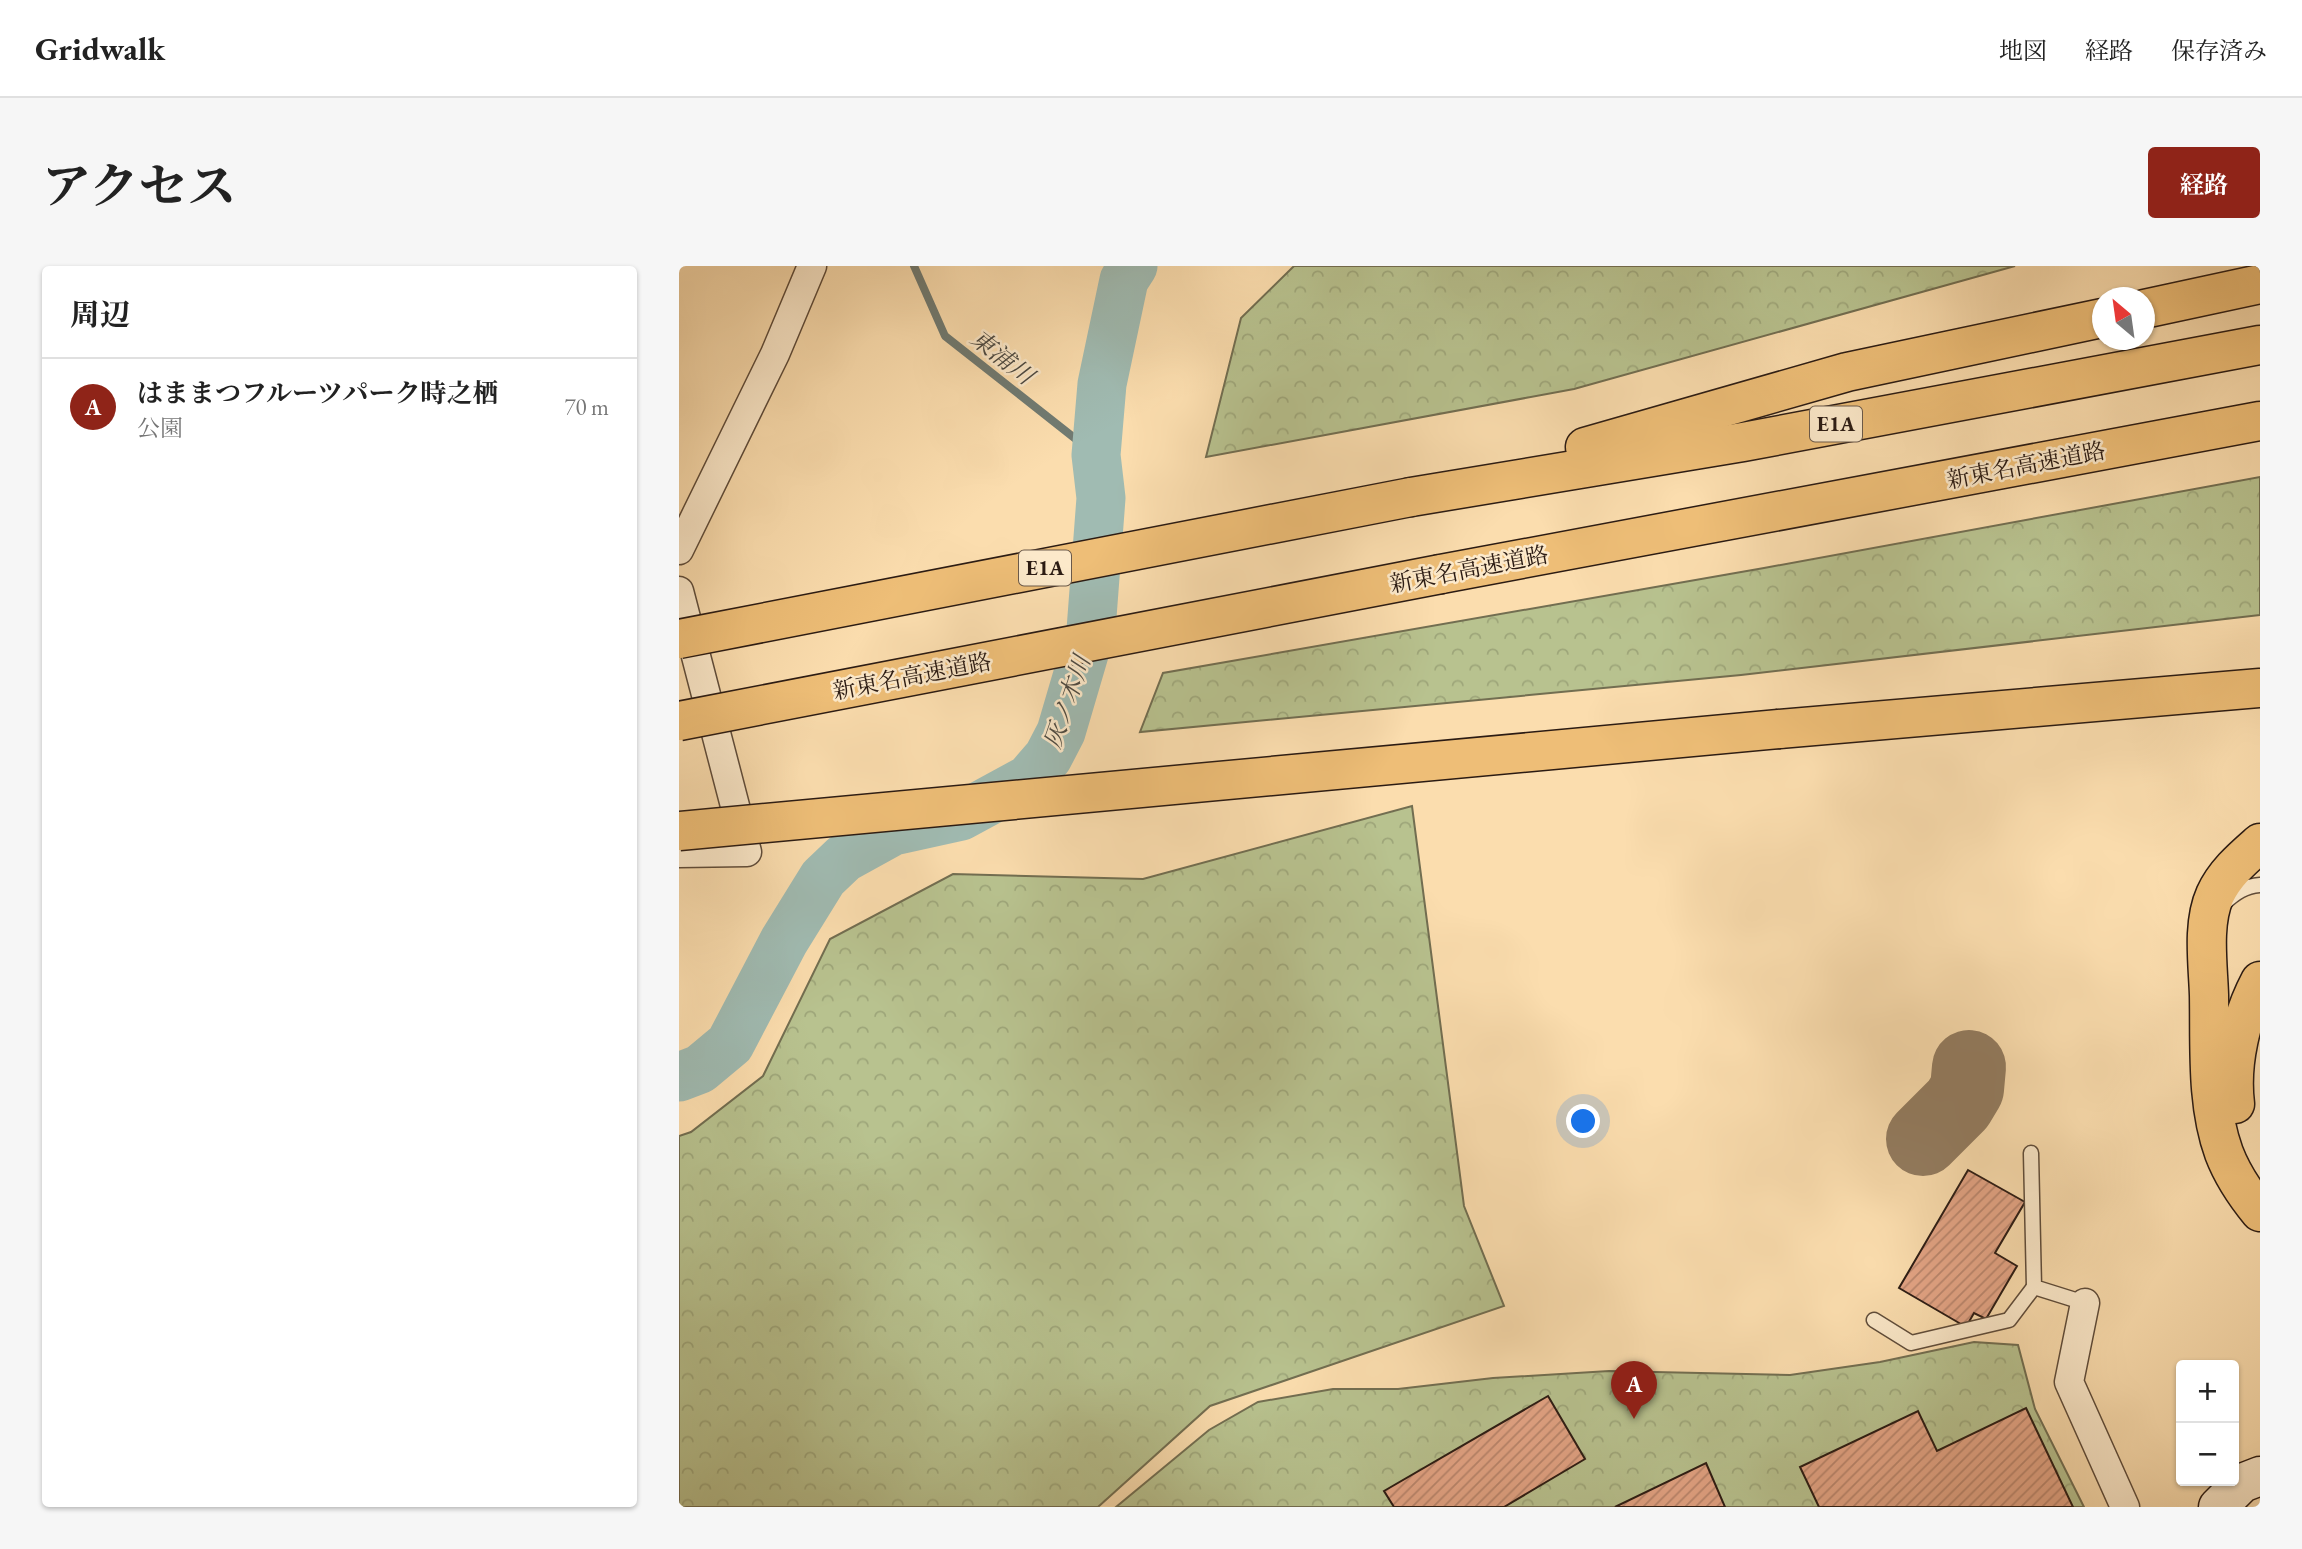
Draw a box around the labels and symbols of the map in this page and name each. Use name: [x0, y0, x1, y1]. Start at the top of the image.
north arrow: [2092, 287, 2155, 350]
water label: 東浦川: [964, 322, 1043, 393]
road number: E1A: [1810, 406, 1862, 442]
street label: 新東名高速道路: [1944, 435, 2108, 495]
street label: 新東名高速道路: [1387, 539, 1551, 599]
road number: E1A: [1019, 550, 1071, 586]
street label: 新東名高速道路: [830, 646, 994, 706]
water label: 灰ノ木川: [1036, 649, 1098, 752]
your location: [1566, 1104, 1600, 1138]
pin: A: [1611, 1361, 1657, 1419]

